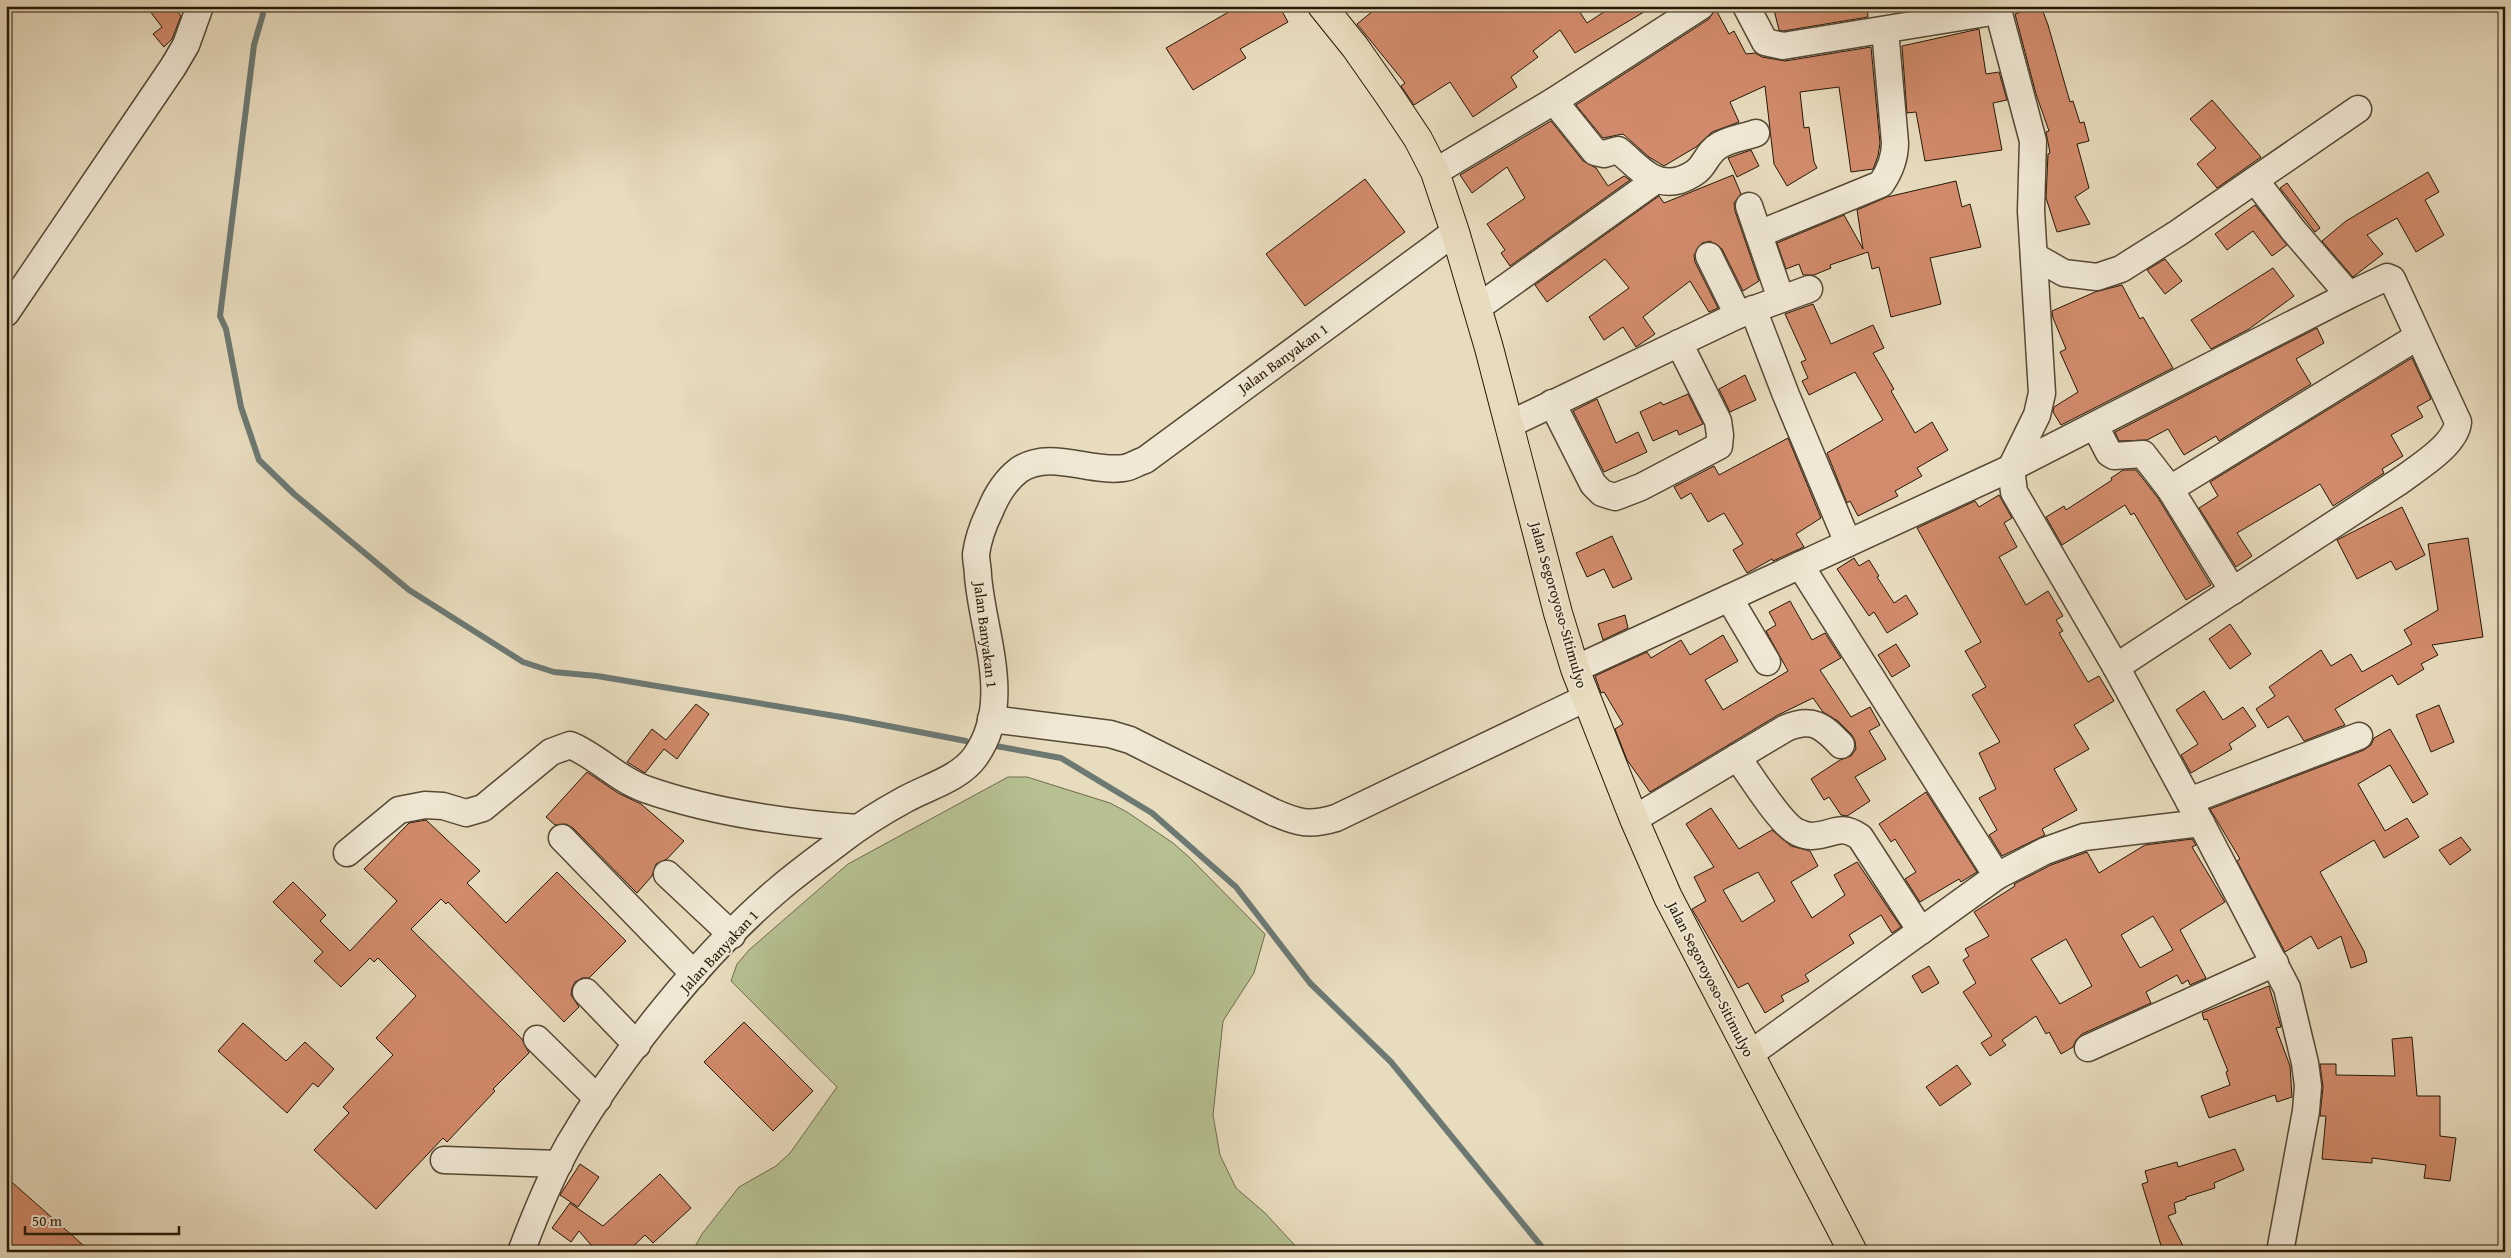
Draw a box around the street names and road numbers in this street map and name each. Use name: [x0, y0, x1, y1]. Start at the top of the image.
street label: Jalan Banyakan 1: [1232, 318, 1332, 399]
street label: Jalan Segoroyoso-Sitimulyo: [1525, 518, 1593, 691]
street label: Jalan Banyakan 1: [969, 579, 1003, 689]
street label: Jalan Segoroyoso-Sitimulyo: [1662, 896, 1760, 1061]
street label: Jalan Banyakan 1: [674, 905, 763, 999]

